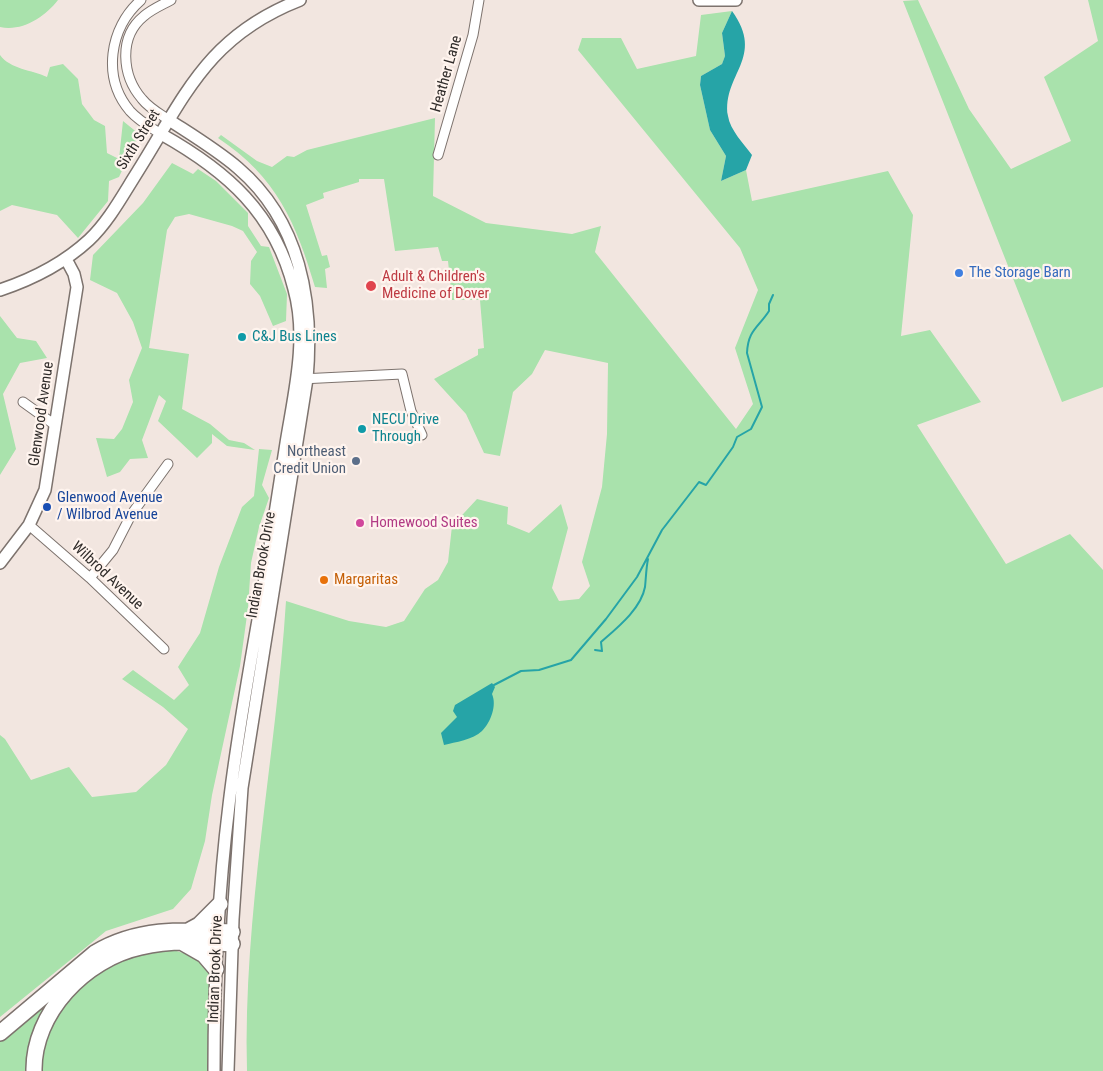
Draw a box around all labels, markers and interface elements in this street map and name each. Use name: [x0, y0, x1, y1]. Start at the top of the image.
street label: Heather Lane: [427, 34, 467, 114]
street label: Sixth Street: [113, 106, 165, 174]
place label: The Storage Barn: [969, 264, 1071, 282]
marker: The Storage Barn: [953, 267, 965, 279]
place label: Adult & Children's Medicine of Dover: [382, 268, 489, 303]
marker: Adult & Children's Medicine of Dover: [364, 279, 378, 293]
place label: C&J Bus Lines: [252, 328, 337, 346]
marker: C&J Bus Lines: [236, 331, 248, 343]
street label: Glenwood Avenue: [26, 361, 58, 467]
place label: NECU Drive Through: [372, 411, 439, 446]
marker: NECU Drive Through: [356, 423, 368, 435]
place label: Northeast Credit Union: [273, 443, 346, 478]
marker: Northeast Credit Union: [350, 455, 362, 467]
place label: Glenwood Avenue / Wilbrod Avenue: [57, 489, 162, 524]
marker: Glenwood Avenue / Wilbrod Avenue: [41, 501, 53, 513]
street label: Indian Brook Drive: [244, 510, 280, 620]
place label: Homewood Suites: [370, 514, 478, 532]
marker: Homewood Suites: [354, 517, 366, 529]
street label: Wilbrod Avenue: [67, 538, 147, 614]
place label: Margaritas: [334, 571, 398, 589]
marker: Margaritas: [318, 574, 330, 586]
street label: Indian Brook Drive: [205, 915, 227, 1023]

